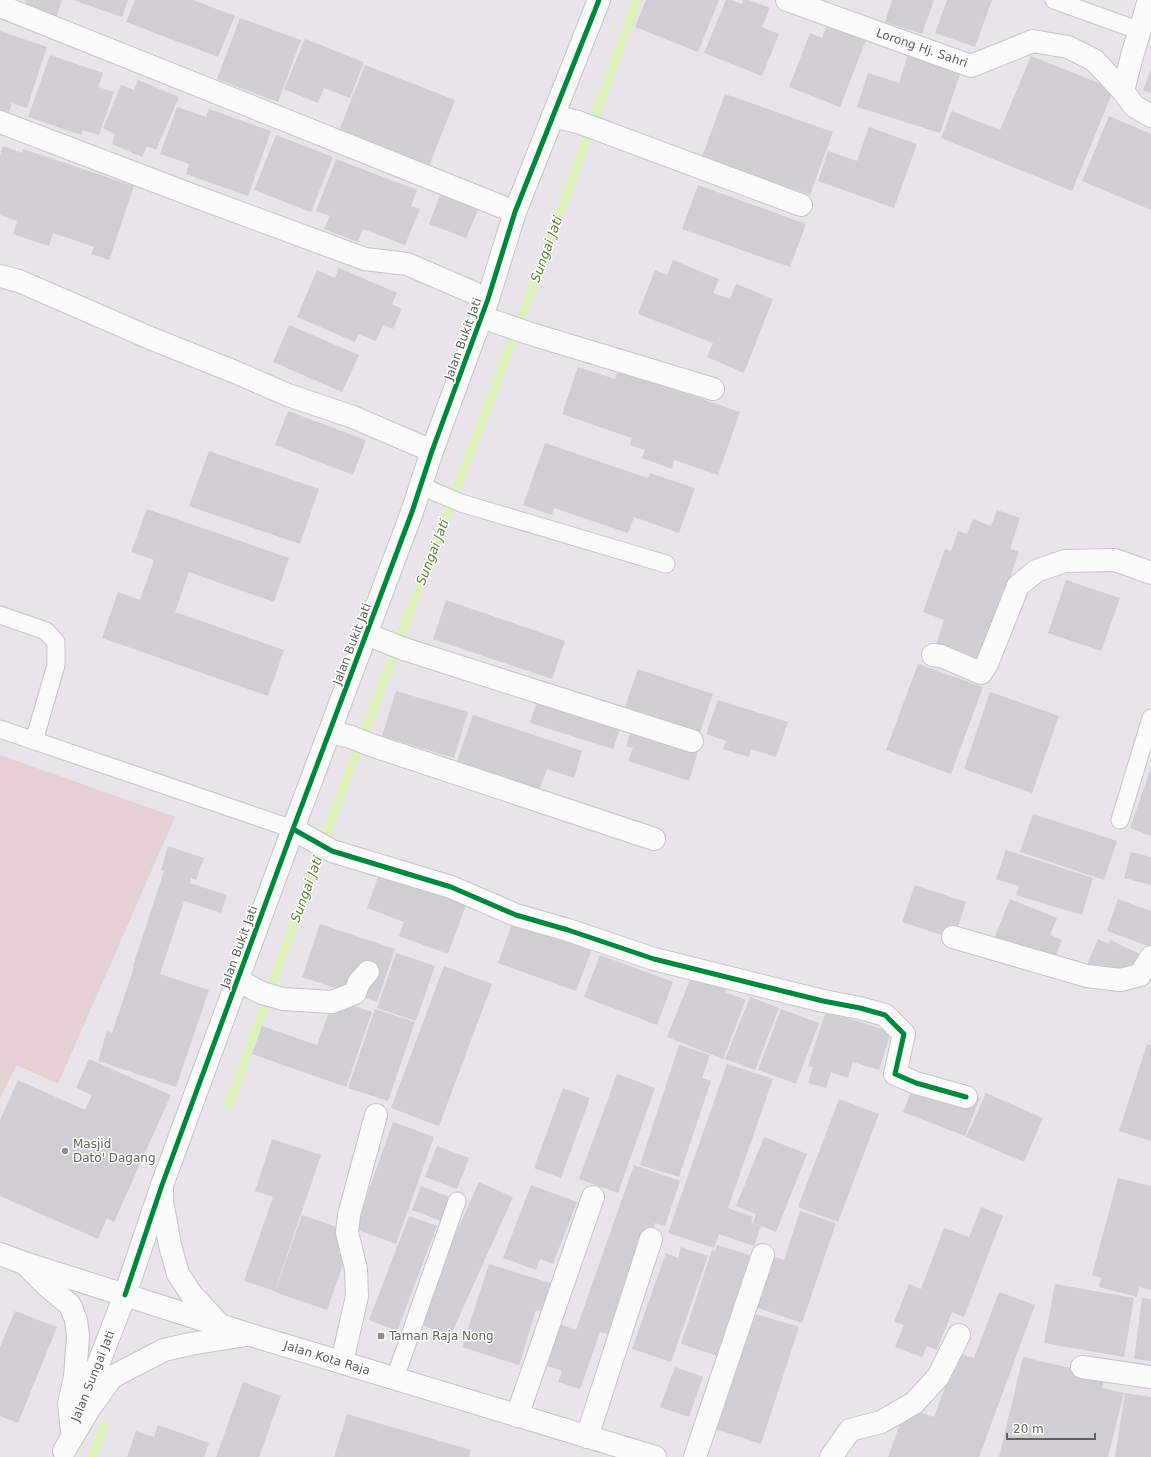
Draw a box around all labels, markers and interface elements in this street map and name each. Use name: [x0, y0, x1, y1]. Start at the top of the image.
street label: Lorong Hj. Sahri: [874, 26, 970, 70]
water label: Sungai Jati: [528, 214, 565, 284]
street label: Jalan Bukit Jati: [441, 296, 484, 383]
water label: Sungai Jati: [413, 517, 452, 587]
street label: Jalan Bukit Jati: [330, 601, 374, 688]
water label: Sungai Jati: [288, 854, 325, 924]
street label: Jalan Bukit Jati: [217, 904, 260, 991]
place label: Masjid Dato' Dagang: [73, 1137, 156, 1165]
marker: Masjid Dato' Dagang: [60, 1146, 70, 1156]
street label: Jalan Sungai Jati: [68, 1328, 118, 1424]
place label: Taman Raja Nong: [388, 1329, 494, 1343]
marker: Taman Raja Nong: [376, 1331, 386, 1341]
street label: Jalan Kota Raja: [281, 1338, 372, 1378]
scale bar: [1007, 1415, 1095, 1441]
text: 20 m: [1013, 1422, 1044, 1436]

